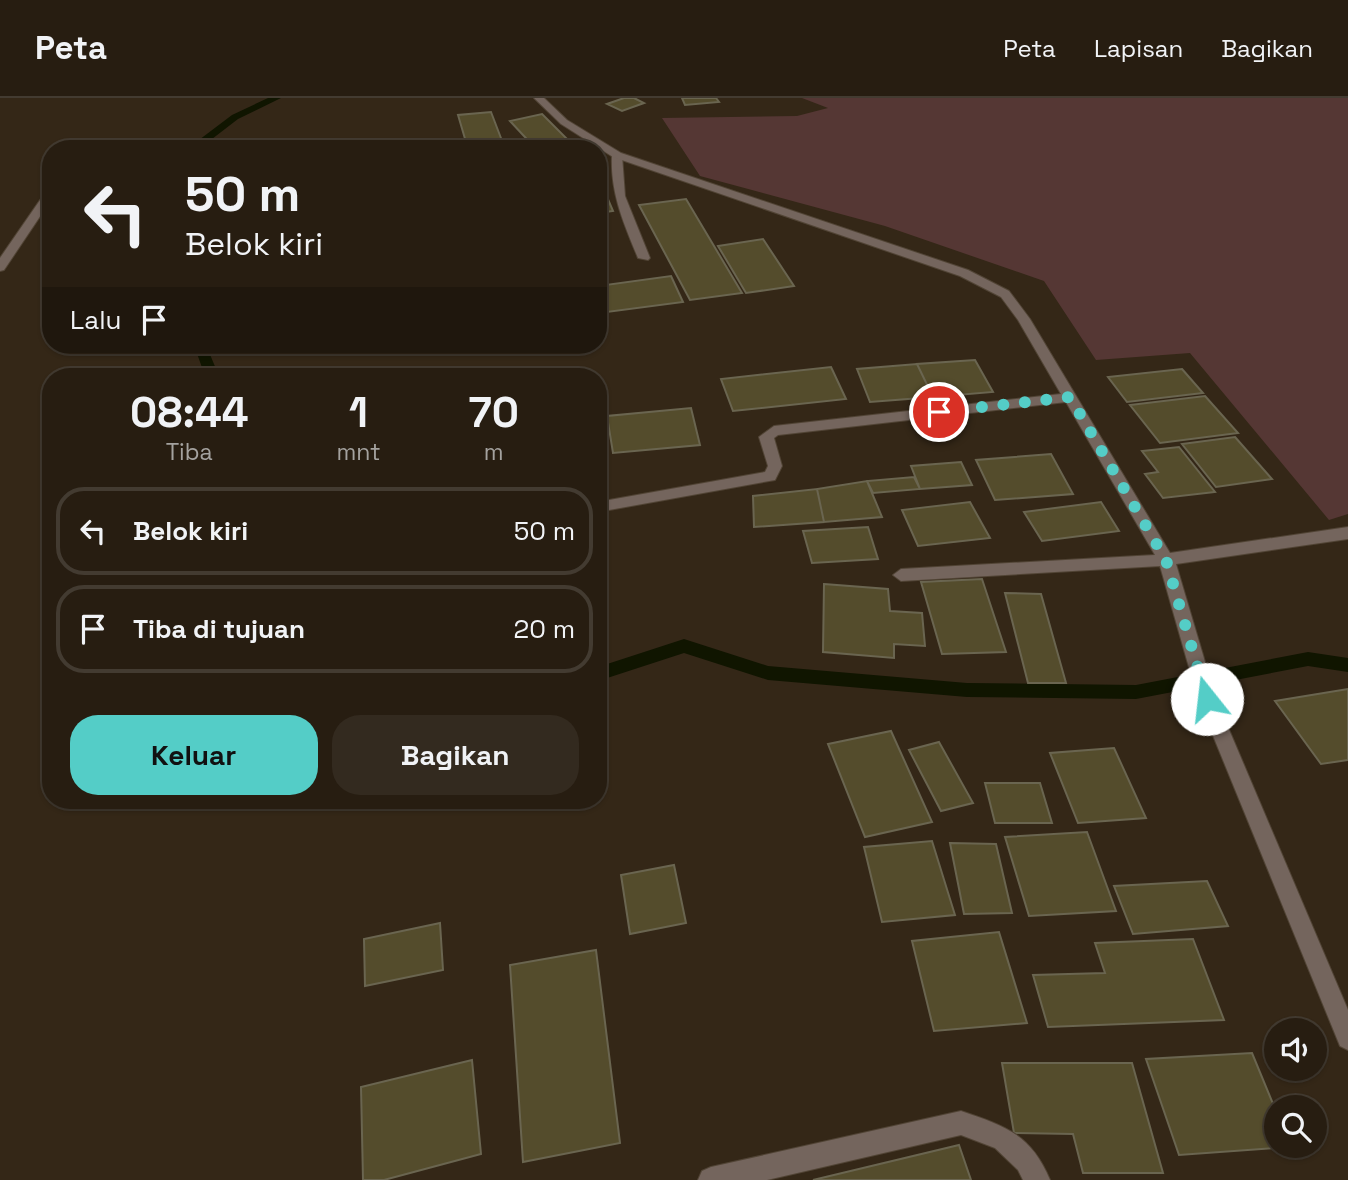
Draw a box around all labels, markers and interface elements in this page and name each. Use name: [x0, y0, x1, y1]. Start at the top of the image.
text: Peta: [35, 27, 107, 69]
text: Peta: [1003, 33, 1056, 64]
text: Lapisan: [1094, 33, 1183, 64]
text: Bagikan: [1221, 33, 1313, 64]
text: 50 m: [185, 163, 300, 225]
icon: left: [70, 168, 161, 259]
text: Belok kiri: [185, 224, 323, 264]
icon: arrive: [135, 301, 173, 339]
text: Lalu: [70, 303, 121, 337]
pin: [909, 382, 969, 442]
text: 08:44: [130, 386, 248, 439]
text: 1: [349, 386, 368, 439]
text: 70: [469, 386, 519, 439]
icon: arrive: [920, 393, 958, 431]
text: Tiba: [166, 437, 213, 467]
text: mnt: [336, 437, 381, 467]
text: m: [484, 437, 504, 467]
icon: left: [74, 512, 112, 550]
text: Belok kiri: [133, 514, 248, 548]
text: 50 m: [514, 514, 575, 548]
icon: arrive: [74, 610, 112, 648]
text: Tiba di tujuan: [133, 612, 305, 646]
text: 20 m: [514, 612, 575, 646]
position arrow: [1170, 662, 1244, 736]
button: Keluar: [70, 715, 318, 795]
button: Bagikan: [332, 715, 579, 795]
map controls: [1264, 1018, 1327, 1158]
button: sound: [1264, 1018, 1327, 1081]
button: search: [1264, 1095, 1327, 1158]

